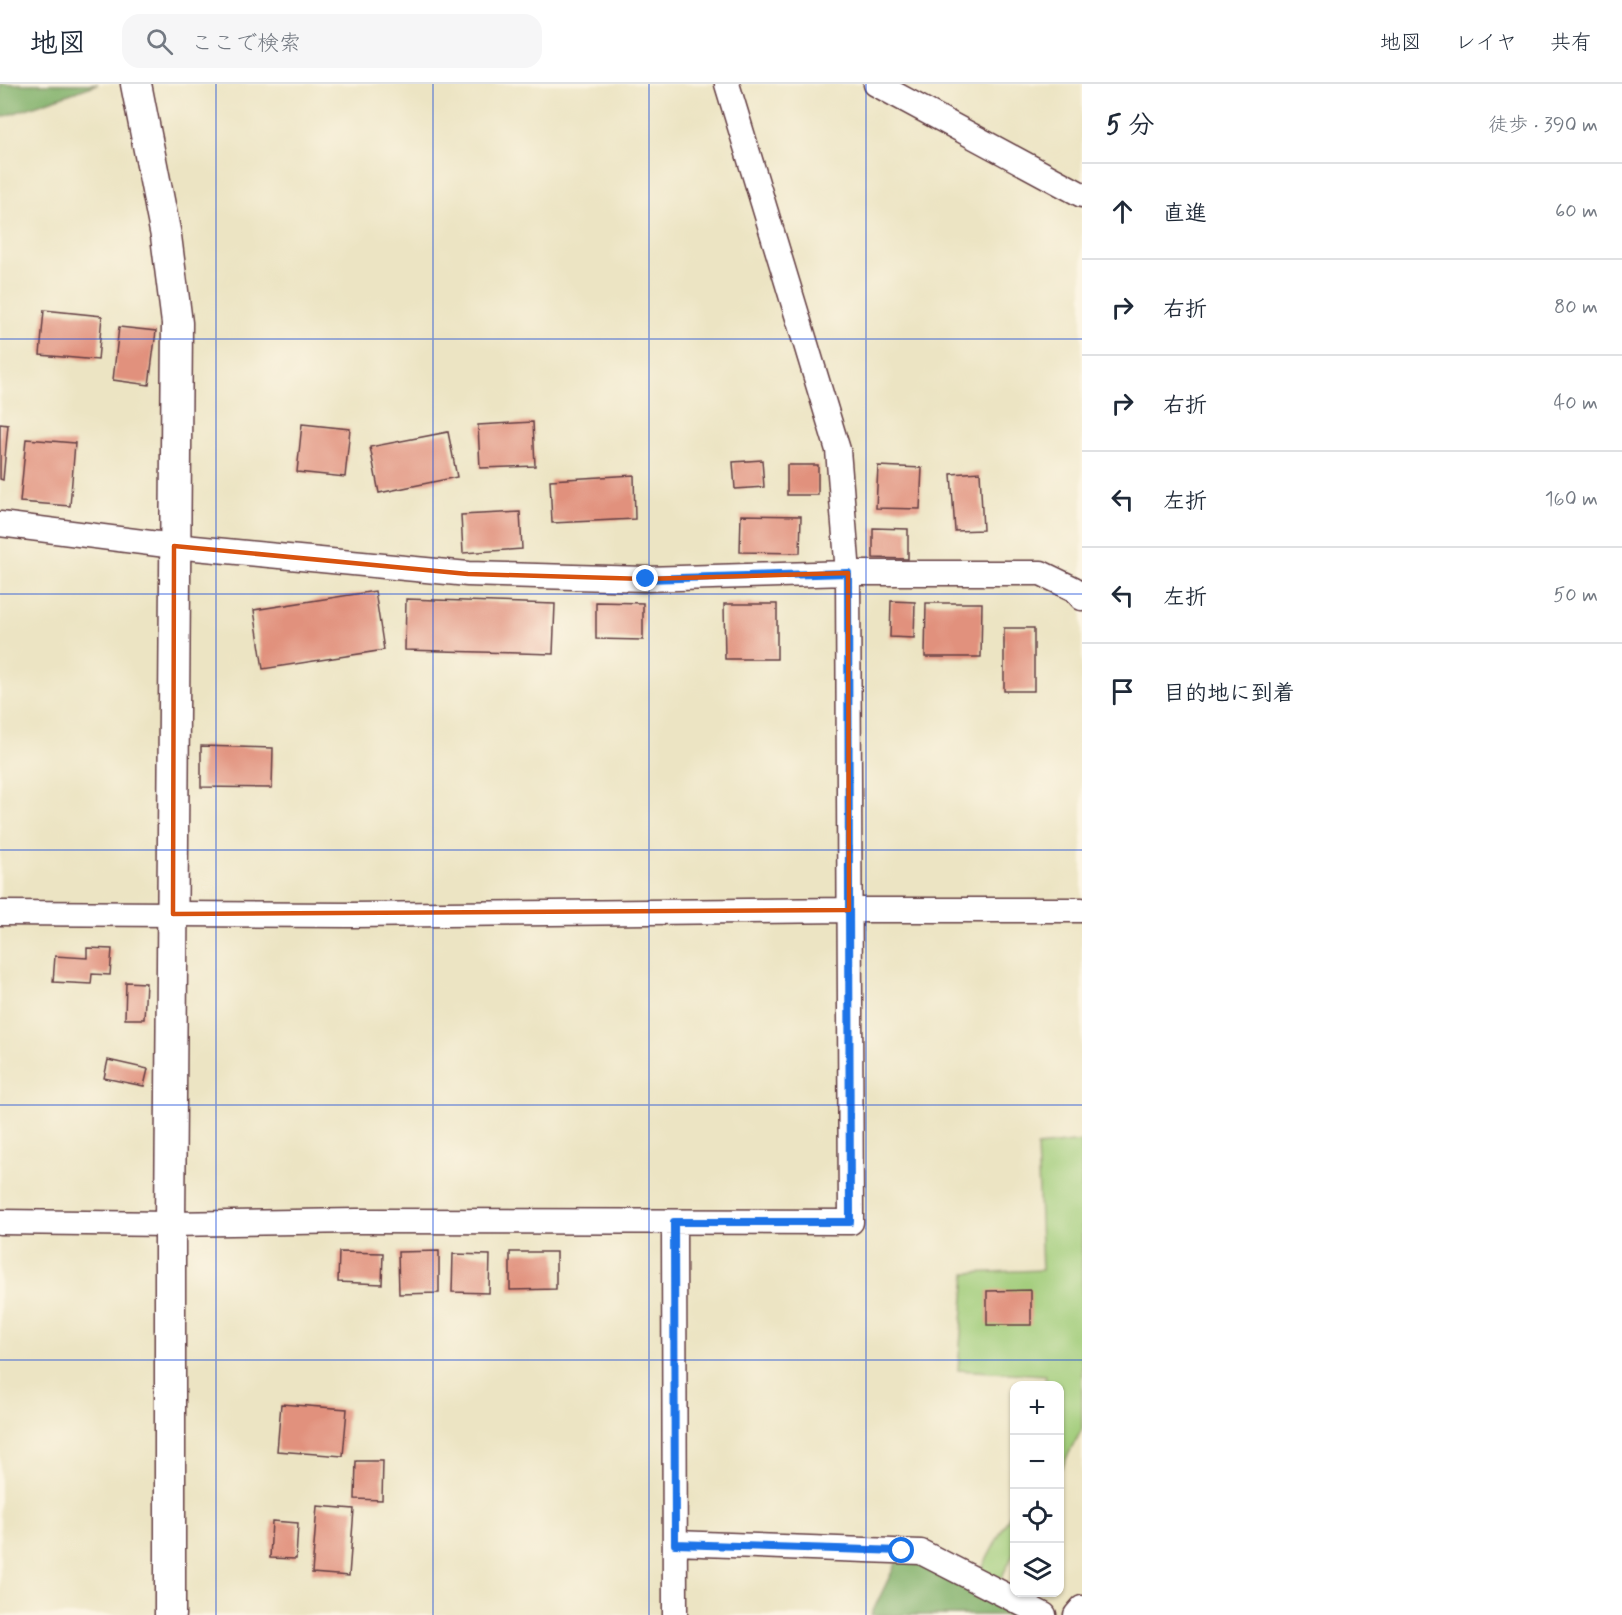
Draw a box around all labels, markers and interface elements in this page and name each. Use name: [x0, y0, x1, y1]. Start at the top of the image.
search box: [122, 14, 542, 68]
icon: search: [143, 25, 176, 58]
text: 地図: [30, 26, 86, 63]
text: 地図: [1380, 29, 1422, 57]
text: レイヤ: [1455, 29, 1517, 57]
text: 共有: [1550, 29, 1592, 57]
text: ここで検索: [191, 30, 301, 58]
text: 5 分: [1106, 109, 1155, 143]
text: 徒歩 · 390 m: [1488, 112, 1598, 139]
icon: ahead: [1106, 195, 1139, 228]
text: 60 m: [1555, 198, 1598, 225]
text: 直進: [1163, 200, 1207, 228]
icon: right: [1106, 291, 1139, 324]
text: 80 m: [1554, 294, 1598, 321]
text: 右折: [1163, 296, 1207, 324]
icon: right: [1106, 387, 1139, 420]
text: 40 m: [1554, 390, 1598, 417]
text: 右折: [1163, 392, 1207, 420]
icon: left: [1106, 483, 1139, 516]
text: 160 m: [1545, 486, 1598, 513]
text: 左折: [1163, 488, 1207, 516]
route end: [632, 565, 658, 591]
icon: left: [1106, 579, 1139, 612]
text: 50 m: [1553, 582, 1598, 609]
text: 左折: [1163, 584, 1207, 612]
icon: arrive: [1106, 675, 1139, 708]
text: 目的地に到着: [1163, 680, 1295, 708]
map controls: [1010, 1381, 1064, 1597]
button: +: [1010, 1381, 1064, 1435]
button: −: [1010, 1435, 1064, 1489]
button: locate: [1010, 1489, 1064, 1543]
route start: [888, 1537, 914, 1563]
button: layers: [1010, 1543, 1064, 1597]

